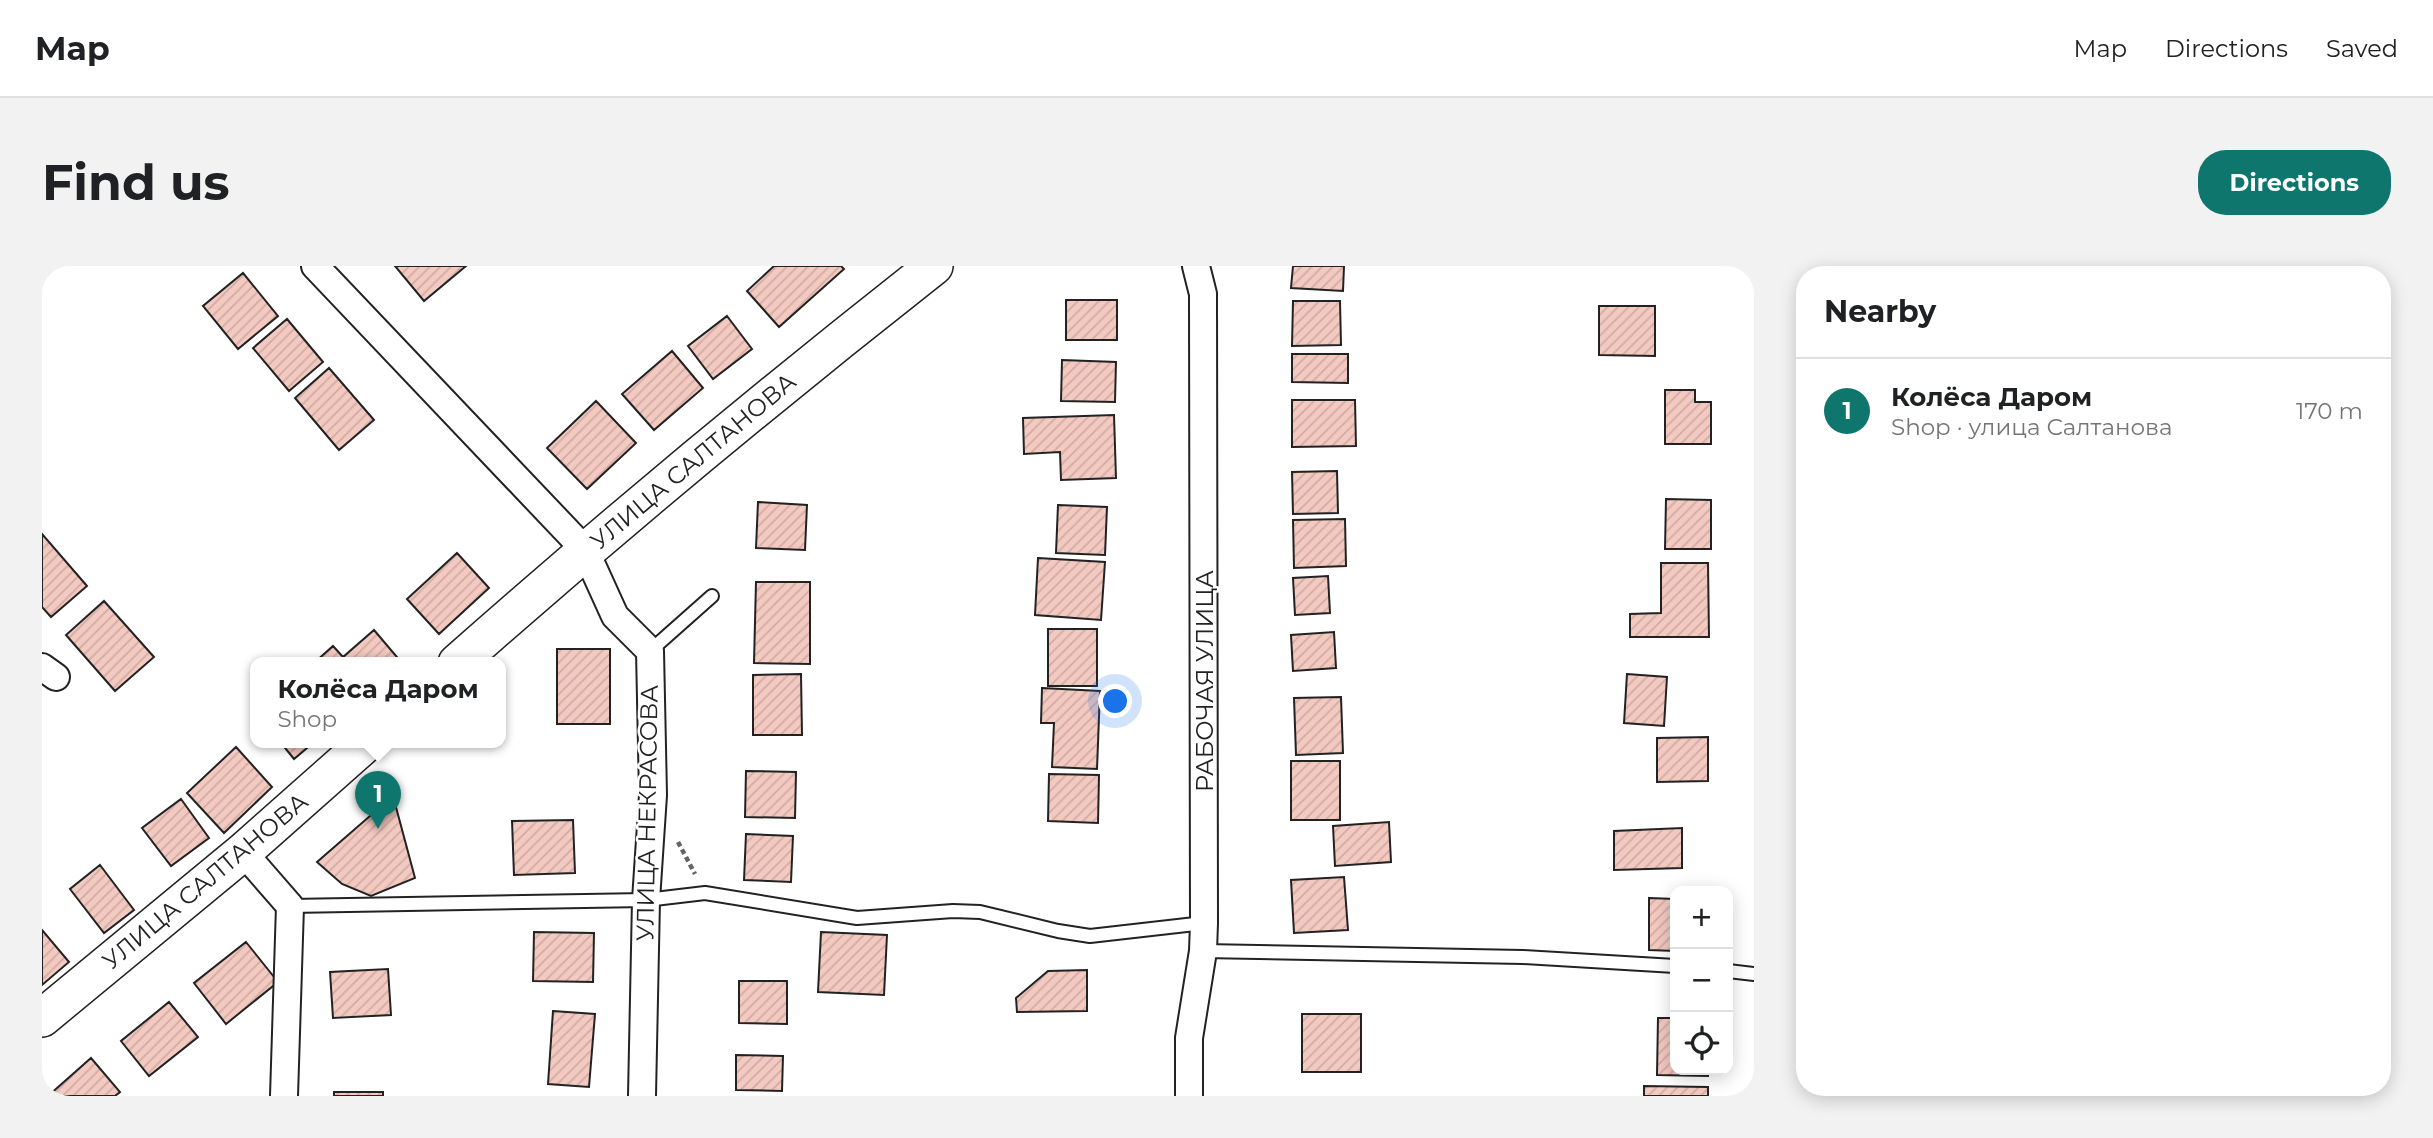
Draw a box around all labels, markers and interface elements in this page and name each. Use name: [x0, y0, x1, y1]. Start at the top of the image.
text: Map: [35, 28, 110, 68]
text: Map: [2074, 34, 2127, 63]
text: Directions: [2165, 34, 2288, 63]
text: Saved: [2326, 34, 2398, 63]
button: Directions: [2198, 150, 2391, 215]
text: Find us: [42, 153, 230, 212]
text: Nearby: [1824, 293, 1936, 330]
street label: УЛИЦА САЛТАНОВА: [585, 367, 802, 555]
text: Колёса Даром: [1891, 381, 2092, 413]
text: 1: [1842, 397, 1852, 425]
text: 170 m: [2296, 397, 2363, 425]
text: Shop · улица Салтанова: [1891, 413, 2172, 441]
street label: РАБОЧАЯ УЛИЦА: [1190, 570, 1219, 792]
popup: [250, 657, 506, 748]
text: Колёса Даром: [277, 673, 479, 705]
street label: УЛИЦА НЕКРАСОВА: [630, 684, 664, 941]
your location: [1098, 684, 1132, 718]
text: Shop: [277, 705, 337, 733]
pin: 1: [355, 771, 401, 829]
street label: УЛИЦА САЛТАНОВА: [97, 787, 314, 975]
map controls: [1670, 886, 1733, 1075]
button: +: [1670, 886, 1733, 949]
button: −: [1670, 949, 1733, 1012]
button: locate: [1670, 1012, 1733, 1075]

